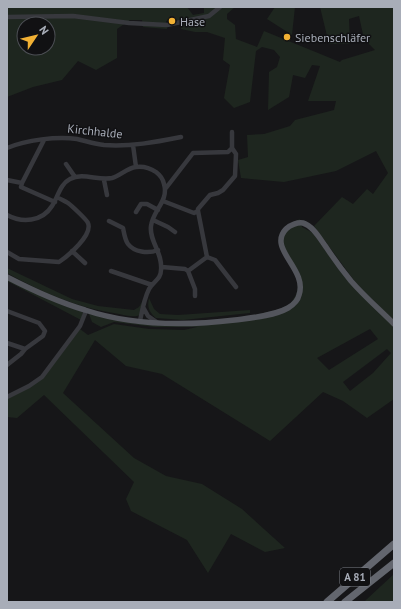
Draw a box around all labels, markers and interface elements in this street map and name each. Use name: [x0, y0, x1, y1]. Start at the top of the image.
place label: Hase: [180, 14, 205, 29]
north arrow: [16, 16, 56, 56]
marker: Hase: [167, 16, 177, 26]
text: N: [36, 23, 52, 37]
place label: Siebenschläfer: [295, 30, 370, 45]
marker: Siebenschläfer: [282, 32, 292, 42]
street label: Kirchhalde: [67, 121, 123, 141]
road number: A 81: [340, 568, 370, 586]

